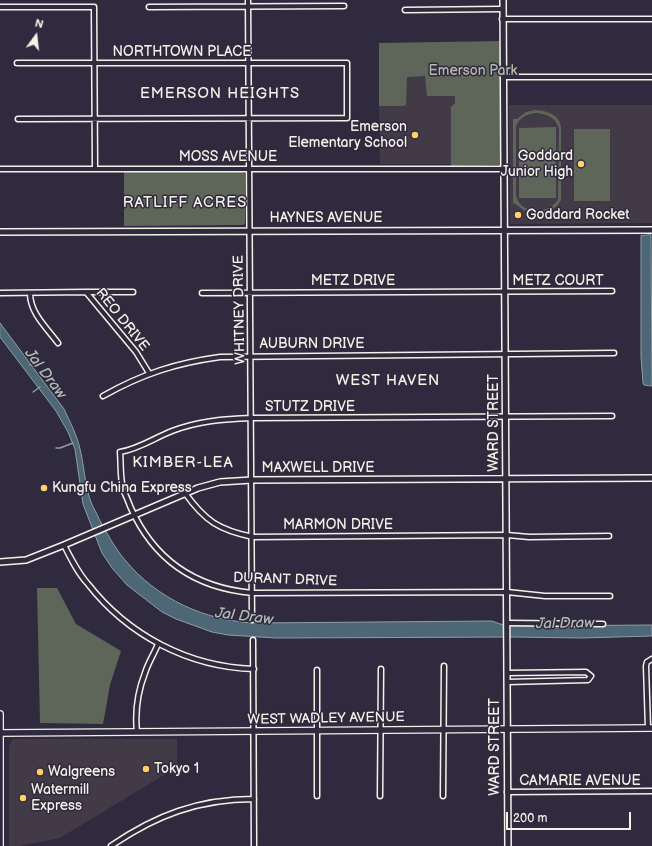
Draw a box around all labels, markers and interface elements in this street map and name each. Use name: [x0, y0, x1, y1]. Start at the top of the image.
north arrow: [16, 16, 56, 56]
text: N: [34, 17, 45, 31]
street label: NORTHTOWN PLACE: [113, 44, 251, 60]
park label: Emerson Park: [429, 63, 517, 79]
district label: EMERSON HEIGHTS: [140, 85, 300, 103]
place label: Emerson Elementary School: [288, 119, 407, 152]
marker: Emerson Elementary School: [410, 130, 420, 140]
place label: Goddard Junior High: [501, 148, 573, 180]
street label: MOSS AVENUE: [179, 149, 277, 165]
marker: Goddard Junior High: [576, 159, 586, 169]
district label: RATLIFF ACRES: [123, 194, 247, 212]
place label: Goddard Rocket: [526, 207, 630, 223]
street label: HAYNES AVENUE: [270, 210, 382, 226]
marker: Goddard Rocket: [513, 210, 523, 220]
street label: WHITNEY DRIVE: [231, 255, 249, 365]
street label: METZ DRIVE: [311, 273, 395, 289]
street label: METZ COURT: [512, 273, 604, 289]
street label: REO DRIVE: [92, 285, 152, 355]
street label: AUBURN DRIVE: [260, 336, 364, 352]
water label: Jal Draw: [20, 345, 70, 403]
district label: WEST HAVEN: [336, 372, 440, 390]
street label: WARD STREET: [486, 374, 502, 472]
street label: STUTZ DRIVE: [265, 399, 355, 415]
district label: KIMBER-LEA: [132, 454, 234, 472]
street label: MAXWELL DRIVE: [262, 460, 374, 476]
place label: Kungfu China Express: [52, 480, 192, 496]
marker: Kungfu China Express: [39, 483, 49, 493]
street label: MARMON DRIVE: [283, 517, 393, 533]
street label: DURANT DRIVE: [233, 570, 337, 590]
water label: Jal Draw: [214, 605, 274, 629]
water label: Jal Draw: [536, 614, 594, 634]
street label: WARD STREET: [487, 698, 503, 796]
street label: WEST WADLEY AVENUE: [247, 709, 405, 729]
place label: Tokyo 1: [154, 761, 199, 777]
place label: Walgreens: [48, 764, 115, 780]
marker: Tokyo 1: [141, 764, 151, 774]
marker: Walgreens: [35, 767, 45, 777]
street label: CAMARIE AVENUE: [519, 773, 641, 789]
place label: Watermill Express: [31, 782, 89, 814]
marker: Watermill Express: [18, 793, 28, 803]
scale bar: [508, 804, 633, 830]
text: 200 m: [513, 811, 547, 826]

